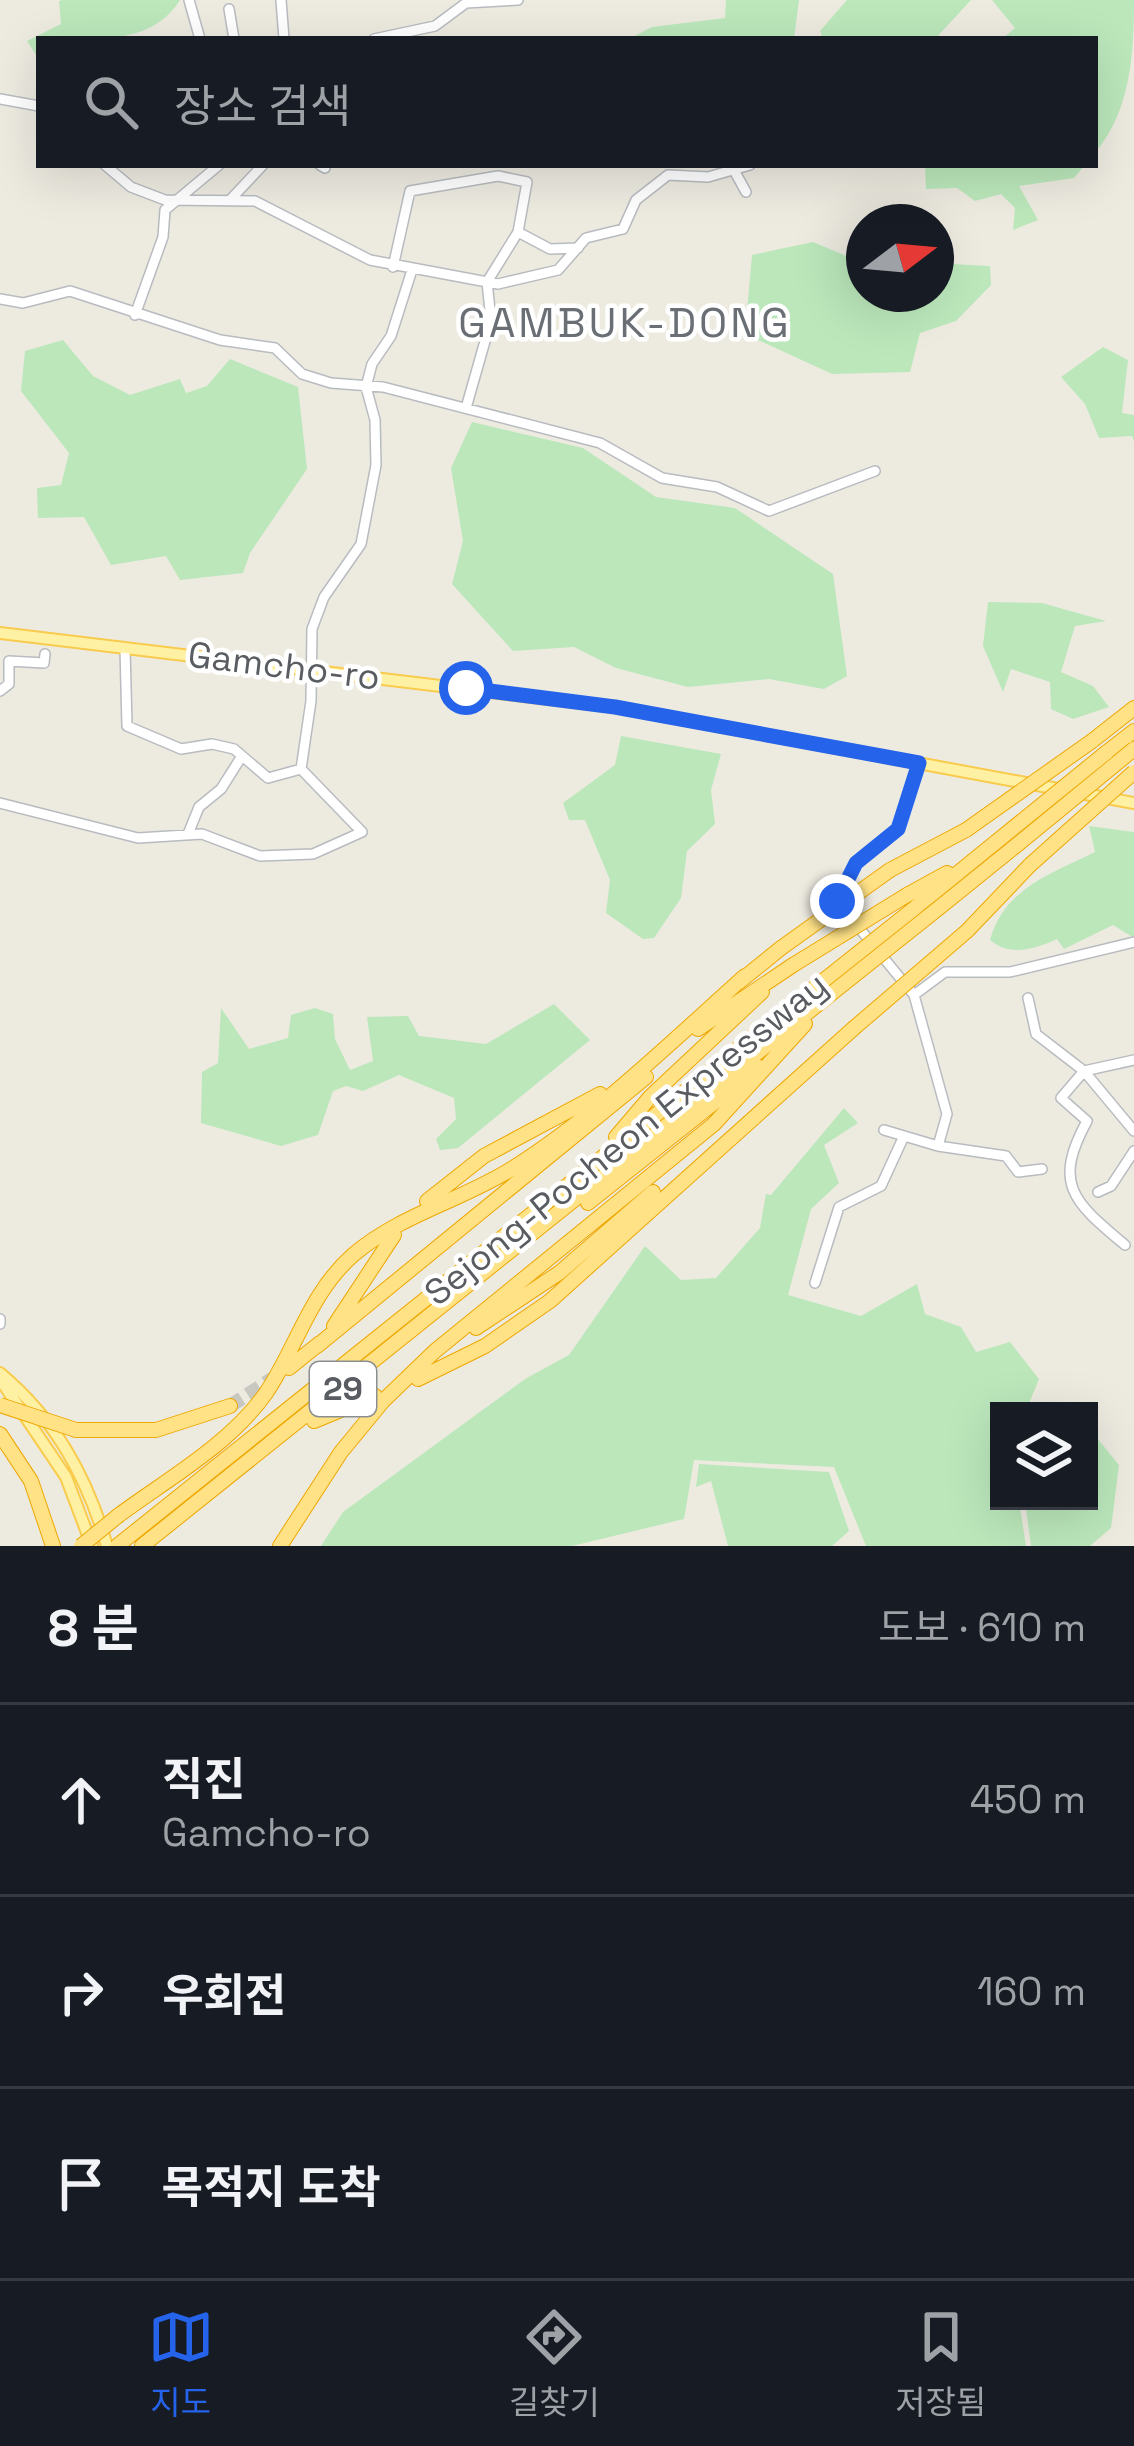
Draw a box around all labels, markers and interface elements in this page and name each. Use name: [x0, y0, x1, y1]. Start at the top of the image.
search box: [36, 36, 1098, 168]
icon: search: [78, 69, 144, 135]
text: 장소 검색: [174, 78, 351, 135]
north arrow: [846, 204, 954, 312]
district label: GAMBUK-DONG: [458, 296, 792, 349]
street label: Gamcho-ro: [186, 631, 382, 701]
route start: [439, 661, 493, 715]
route end: [810, 874, 864, 928]
street label: Sejong-Pocheon Expressway: [415, 962, 837, 1316]
road number: 29: [310, 1362, 376, 1416]
map controls: [990, 1402, 1098, 1510]
button: layers: [990, 1402, 1098, 1510]
text: 8 분: [48, 1596, 138, 1661]
text: 도보 · 610 m: [878, 1603, 1086, 1652]
text: 직진: [162, 1751, 245, 1808]
icon: ahead: [48, 1767, 114, 1833]
text: 450 m: [970, 1775, 1086, 1824]
text: Gamcho-ro: [162, 1808, 371, 1857]
icon: right: [48, 1959, 114, 2025]
text: 우회전: [162, 1967, 286, 2024]
text: 160 m: [977, 1967, 1086, 2016]
icon: arrive: [48, 2151, 114, 2217]
text: 목적지 도착: [162, 2159, 380, 2216]
tab: 지도: [148, 2304, 214, 2424]
tab: 길찾기: [509, 2304, 600, 2424]
tab: 저장됨: [895, 2304, 986, 2424]

